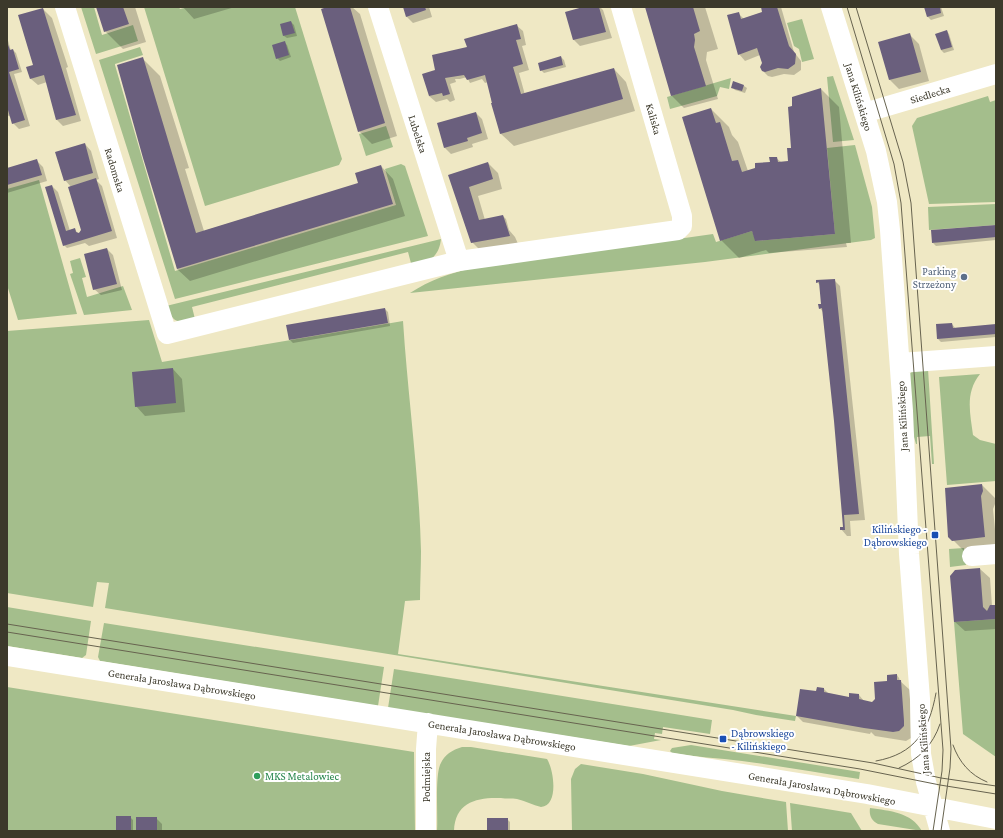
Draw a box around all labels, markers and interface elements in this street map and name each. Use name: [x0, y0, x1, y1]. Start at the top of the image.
street label: Jana Kilińskiego: [842, 61, 875, 133]
street label: Siedlecka: [909, 82, 951, 106]
street label: Kaliska: [644, 102, 664, 136]
street label: Lubelska: [406, 113, 430, 155]
street label: Radomska: [103, 146, 127, 194]
place label: Parking Strzeżony: [913, 265, 957, 291]
marker: Parking Strzeżony: [959, 272, 969, 282]
street label: Jana Kilińskiego: [894, 380, 911, 452]
place label: Kilińskiego - Dąbrowskiego: [864, 523, 928, 549]
marker: Kilińskiego - Dąbrowskiego: [930, 530, 940, 540]
street label: Generała Jarosława Dąbrowskiego: [107, 666, 257, 703]
street label: Jana Kilińskiego: [915, 703, 933, 775]
street label: Generała Jarosława Dąbrowskiego: [427, 717, 577, 754]
place label: Dąbrowskiego - Kilińskiego: [731, 727, 795, 753]
marker: Dąbrowskiego - Kilińskiego: [718, 734, 728, 744]
street label: Podmiejska: [420, 752, 433, 802]
street label: Generała Jarosława Dąbrowskiego: [747, 769, 897, 808]
place label: MKS Metalowiec: [265, 770, 339, 782]
marker: MKS Metalowiec: [252, 771, 262, 781]

